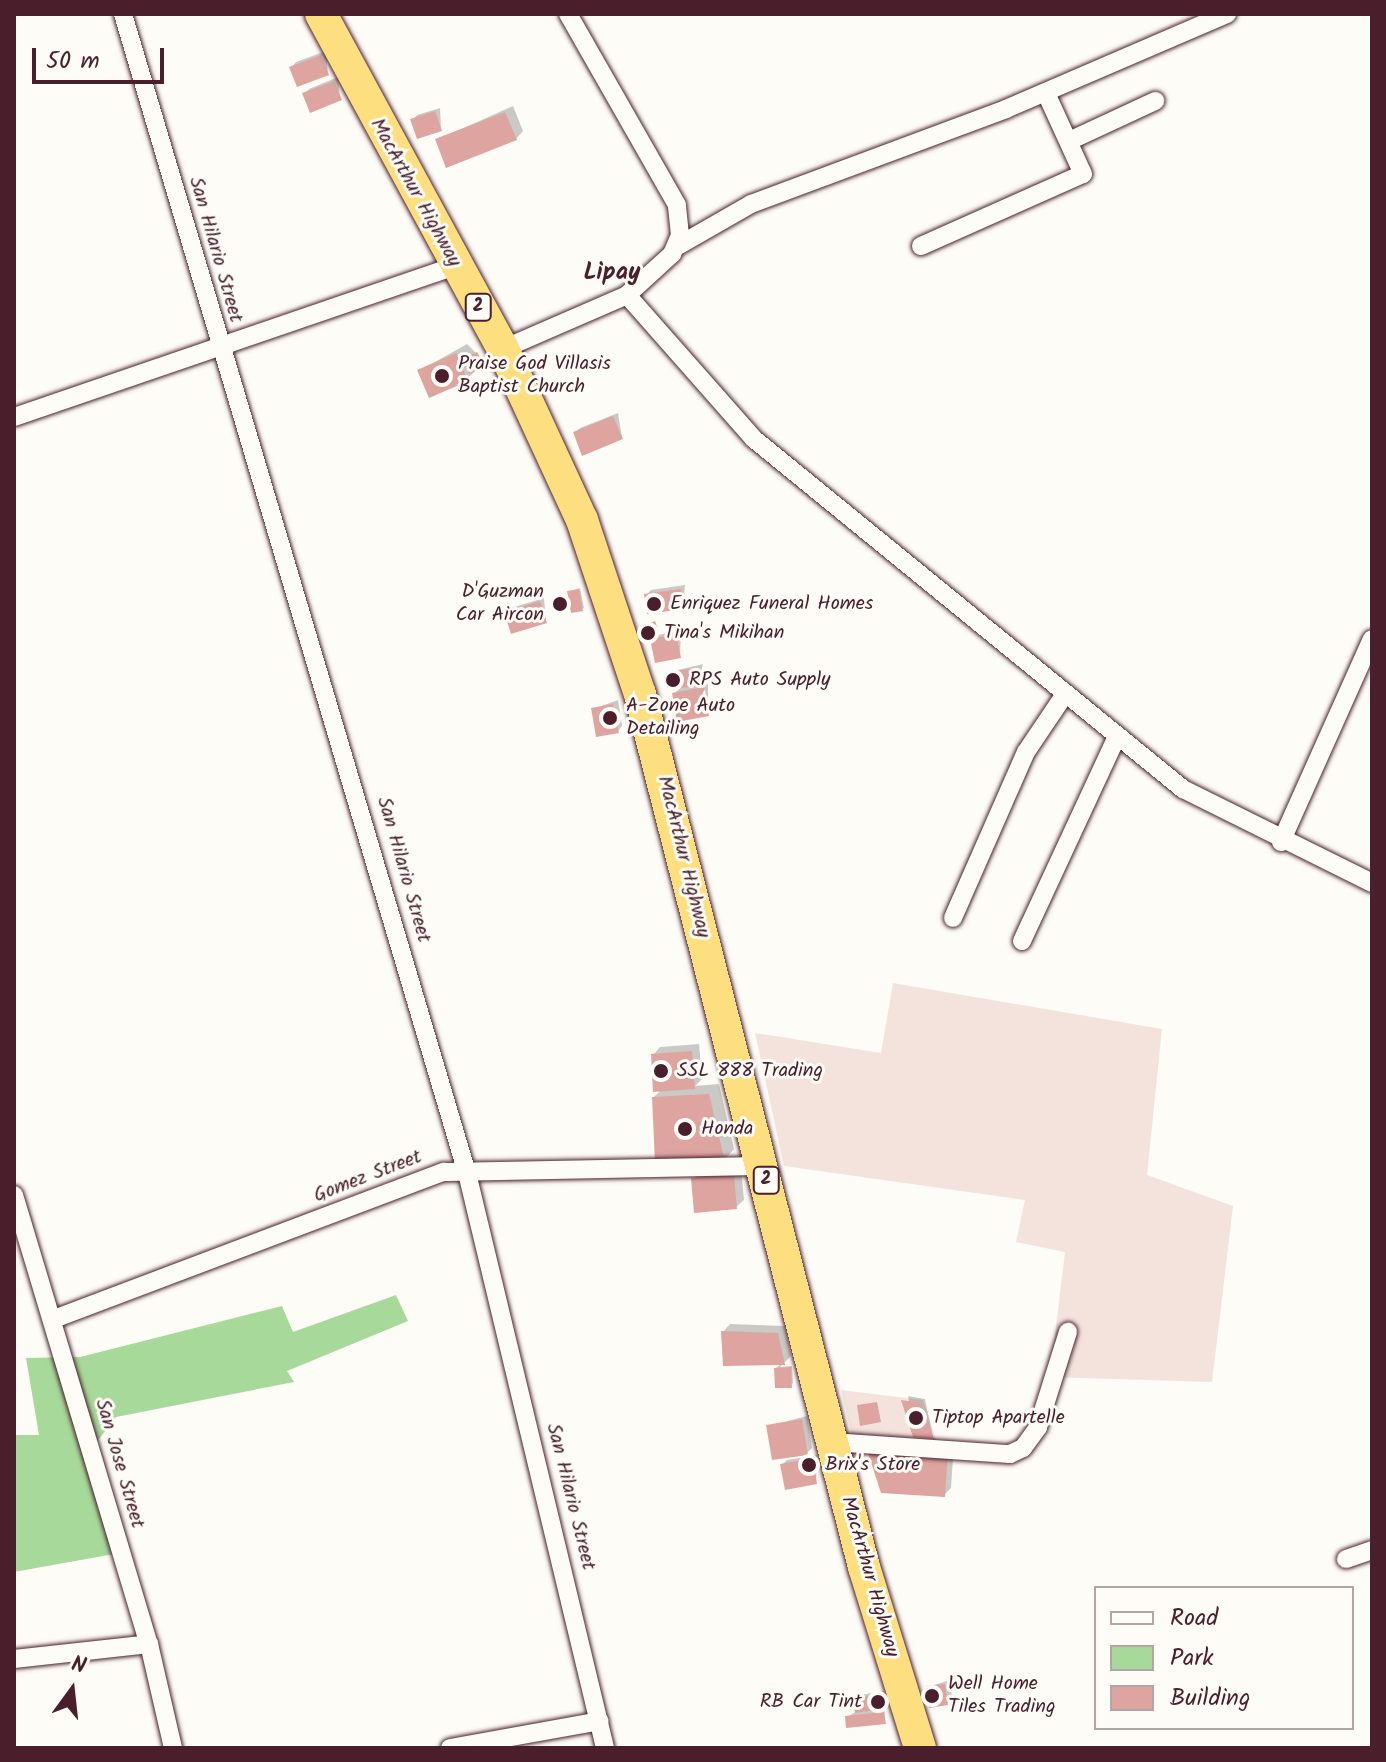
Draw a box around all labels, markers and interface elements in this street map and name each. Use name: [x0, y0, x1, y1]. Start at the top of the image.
scale bar: [36, 32, 168, 82]
text: 50 m: [46, 42, 100, 81]
street label: MacArthur Highway: [364, 115, 466, 271]
street label: San Hilario Street: [183, 174, 247, 326]
district label: Lipay: [584, 259, 640, 287]
road number: 2: [464, 293, 492, 321]
place label: Praise God Villasis Baptist Church: [458, 352, 611, 399]
marker: Praise God Villasis Baptist Church: [433, 367, 451, 385]
place label: D'Guzman Car Aircon: [456, 580, 544, 627]
place label: Enriquez Funeral Homes: [670, 592, 873, 616]
marker: D'Guzman Car Aircon: [551, 595, 569, 613]
marker: Enriquez Funeral Homes: [645, 595, 663, 613]
place label: Tina's Mikihan: [664, 621, 784, 645]
marker: Tina's Mikihan: [639, 624, 657, 642]
place label: RPS Auto Supply: [689, 668, 830, 692]
marker: RPS Auto Supply: [664, 671, 682, 689]
place label: A-Zone Auto Detailing: [626, 694, 735, 741]
marker: A-Zone Auto Detailing: [601, 709, 619, 727]
street label: MacArthur Highway: [651, 773, 715, 941]
street label: San Hilario Street: [371, 794, 435, 946]
place label: SSL 888 Trading: [677, 1059, 823, 1083]
marker: SSL 888 Trading: [652, 1062, 670, 1080]
place label: Honda: [701, 1117, 753, 1141]
marker: Honda: [676, 1120, 694, 1138]
street label: Gomez Street: [311, 1145, 425, 1209]
road number: 2: [752, 1166, 780, 1194]
street label: San Jose Street: [89, 1397, 149, 1531]
place label: Tiptop Apartelle: [932, 1406, 1065, 1430]
marker: Tiptop Apartelle: [907, 1409, 925, 1427]
street label: San Hilario Street: [540, 1421, 600, 1573]
place label: Brix's Store: [825, 1453, 920, 1477]
marker: Brix's Store: [800, 1456, 818, 1474]
street label: MacArthur Highway: [835, 1494, 903, 1660]
legend: [1094, 1586, 1354, 1730]
text: Road: [1170, 1599, 1218, 1638]
text: Park: [1170, 1639, 1214, 1678]
text: N: [67, 1648, 90, 1685]
north arrow: [32, 1650, 112, 1730]
place label: Well Home Tiles Trading: [948, 1672, 1055, 1719]
text: Building: [1170, 1679, 1250, 1718]
marker: Well Home Tiles Trading: [923, 1687, 941, 1705]
place label: RB Car Tint: [760, 1690, 862, 1714]
marker: RB Car Tint: [869, 1693, 887, 1711]

